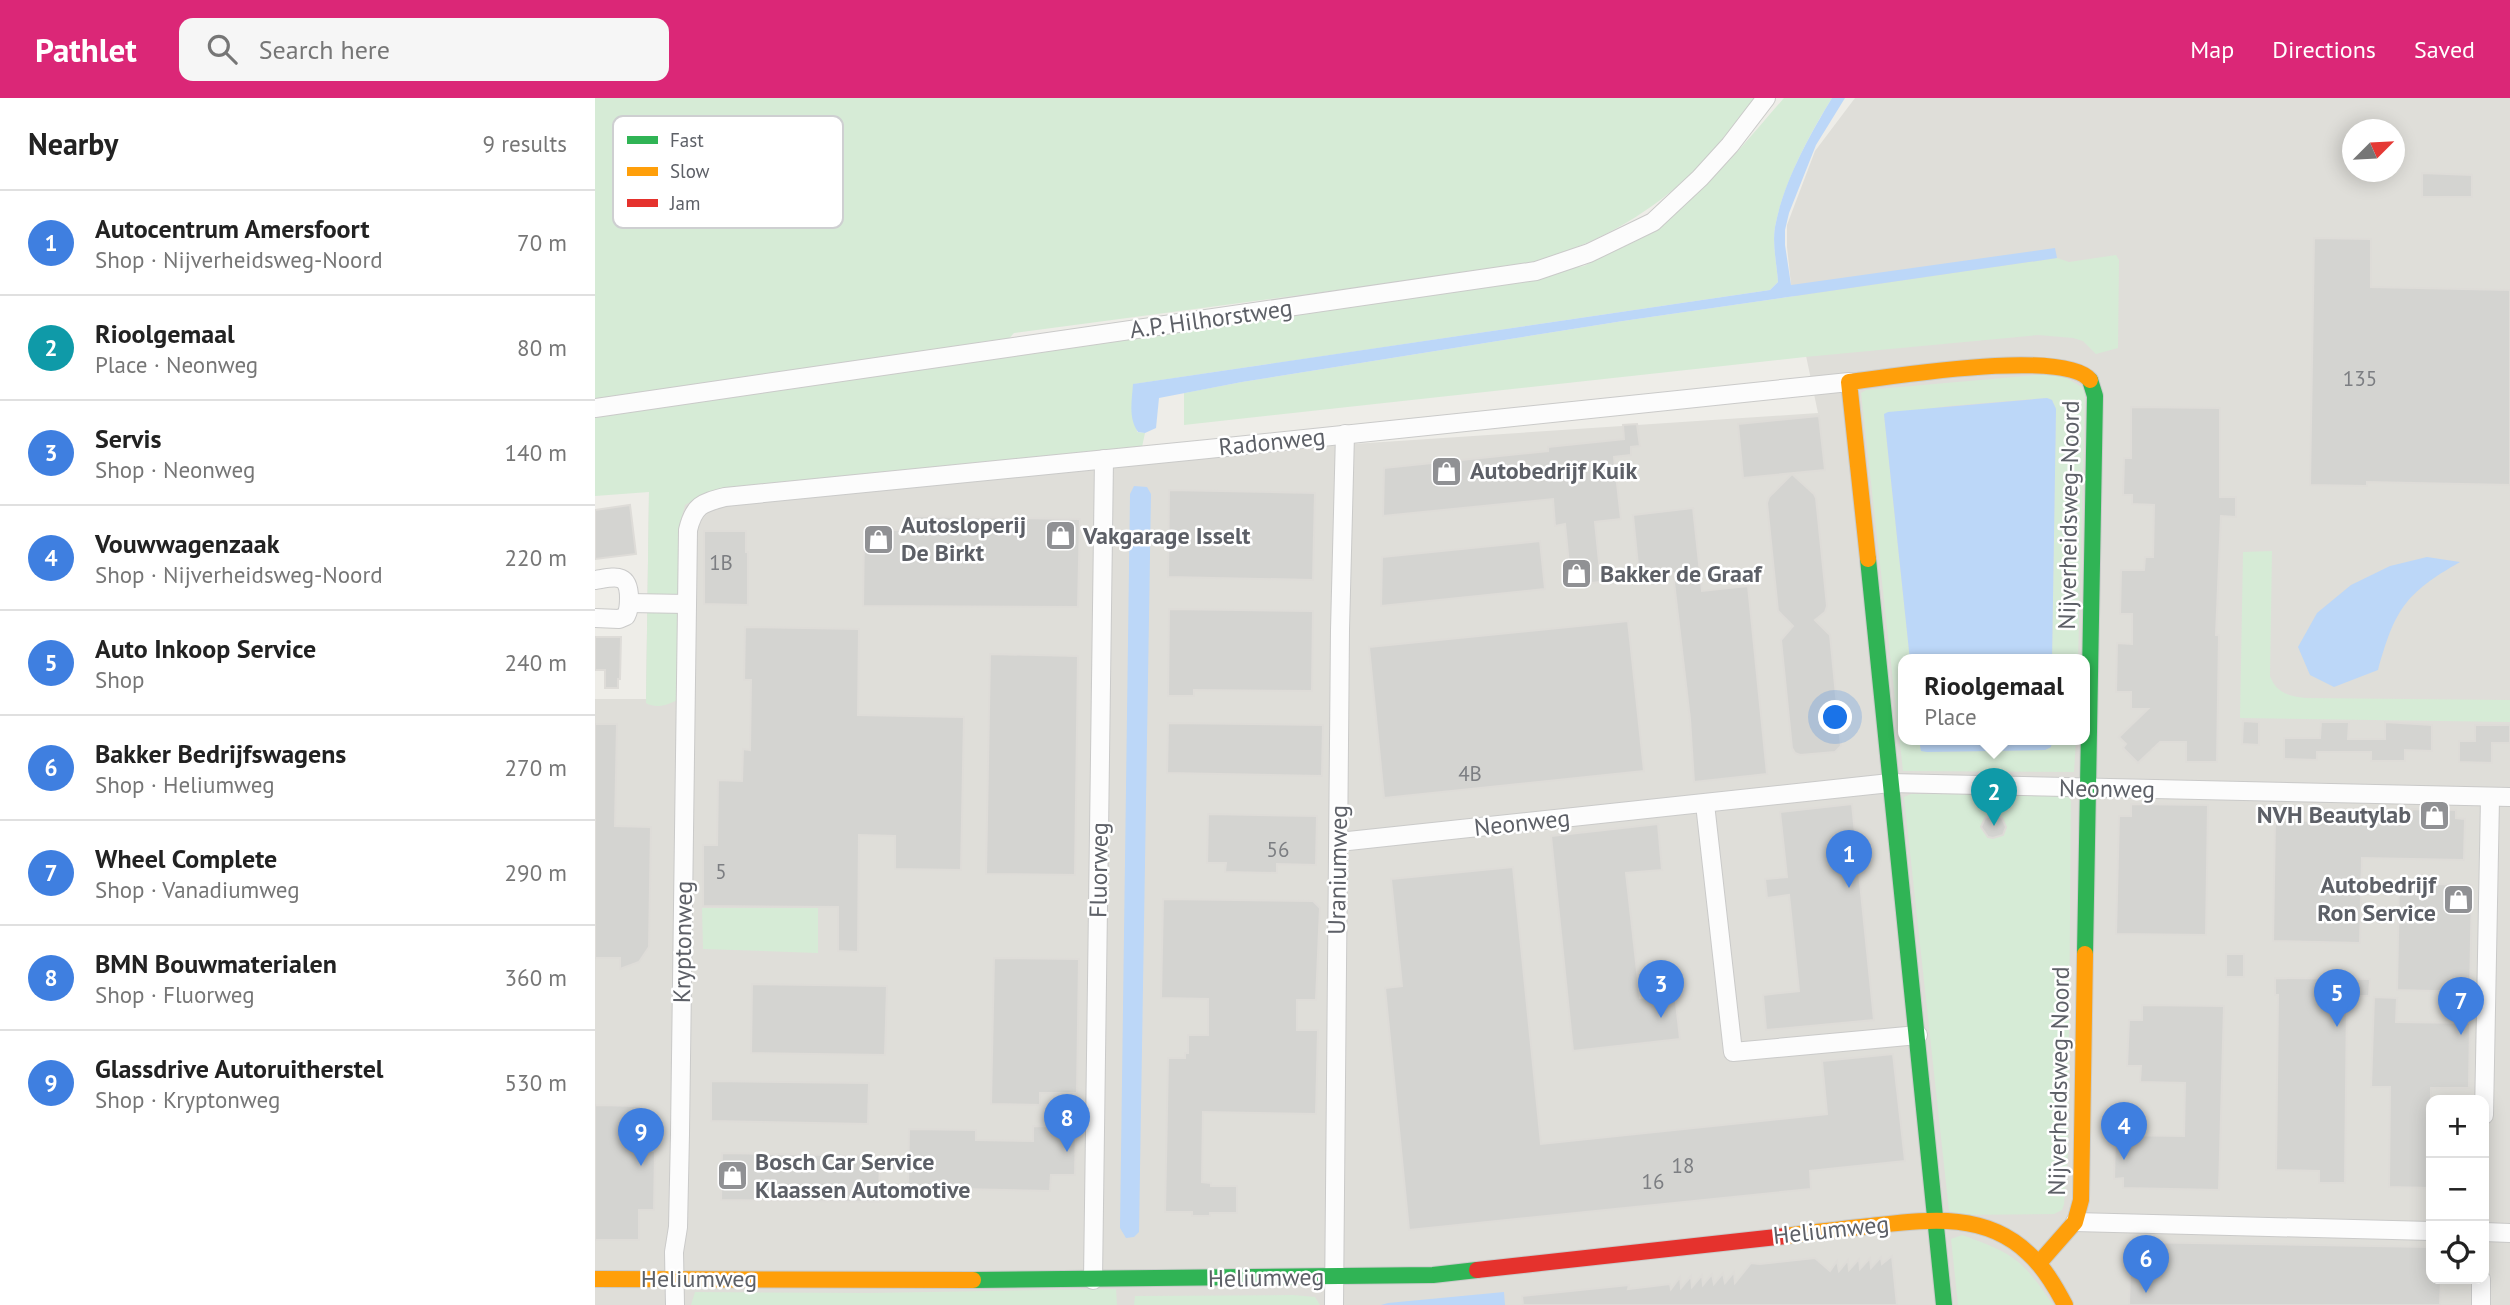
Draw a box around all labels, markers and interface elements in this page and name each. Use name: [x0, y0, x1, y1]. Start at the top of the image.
search box: [179, 18, 669, 81]
text: Pathlet: [35, 28, 137, 71]
icon: search: [203, 30, 241, 68]
text: Search here: [259, 33, 390, 66]
text: Map: [2190, 34, 2234, 65]
text: Directions: [2272, 34, 2376, 65]
text: Saved: [2414, 34, 2475, 65]
legend: [613, 116, 843, 228]
north arrow: [2342, 119, 2405, 182]
text: Nearby: [28, 124, 118, 163]
text: Fast: [670, 128, 704, 152]
text: 9 results: [483, 129, 567, 158]
text: Slow: [670, 159, 710, 183]
text: Jam: [669, 191, 700, 215]
text: Autocentrum Amersfoort: [95, 212, 370, 245]
text: 1: [44, 228, 58, 257]
text: 70 m: [517, 228, 567, 257]
text: Shop · Nijverheidsweg-Noord: [95, 245, 383, 274]
street label: A.P. Hilhorstweg: [1128, 292, 1294, 345]
text: Rioolgemaal: [95, 317, 235, 350]
text: 2: [44, 333, 58, 362]
text: 80 m: [517, 333, 567, 362]
text: Place · Neonweg: [95, 350, 258, 379]
house number: 135: [2343, 365, 2377, 392]
street label: Nijverheidsweg-Noord: [2051, 400, 2086, 630]
street label: Radonweg: [1217, 420, 1327, 463]
text: Servis: [95, 422, 161, 455]
text: 3: [44, 438, 58, 467]
text: 140 m: [505, 438, 567, 467]
shop icon: Autobedrijf Kuik: [1430, 454, 1464, 488]
text: Shop · Neonweg: [95, 455, 255, 484]
place label: Autobedrijf Kuik: [1470, 455, 1637, 486]
place label: Autosloperij De Birkt: [901, 509, 1026, 568]
shop icon: Vakgarage Isselt: [1043, 519, 1077, 553]
place label: Vakgarage Isselt: [1082, 520, 1251, 551]
shop icon: Autosloperij De Birkt: [861, 522, 895, 556]
text: Vouwwagenzaak: [95, 527, 279, 560]
text: 4: [44, 543, 58, 572]
text: 220 m: [505, 543, 567, 572]
house number: 1B: [709, 549, 733, 576]
shop icon: Bakker de Graaf: [1560, 557, 1594, 591]
place label: Bakker de Graaf: [1600, 558, 1763, 589]
text: Shop · Nijverheidsweg-Noord: [95, 560, 383, 589]
text: Auto Inkoop Service: [95, 632, 316, 665]
text: 5: [44, 648, 58, 677]
text: 240 m: [505, 648, 567, 677]
popup: [1898, 654, 2090, 745]
text: Shop: [95, 665, 145, 694]
text: Rioolgemaal: [1924, 669, 2064, 702]
your location: [1818, 700, 1852, 734]
text: Place: [1924, 702, 1977, 731]
text: Bakker Bedrijfswagens: [95, 737, 346, 770]
text: 6: [44, 753, 58, 782]
text: 270 m: [505, 753, 567, 782]
house number: 4B: [1458, 760, 1482, 787]
pin: 2: [1971, 768, 2017, 826]
text: Shop · Heliumweg: [95, 770, 275, 799]
street label: Neonweg: [2059, 772, 2155, 805]
shop icon: NVH Beautylab: [2417, 798, 2451, 832]
place label: NVH Beautylab: [2257, 799, 2411, 830]
street label: Neonweg: [1472, 802, 1571, 843]
street label: Uraniumweg: [1321, 805, 1354, 935]
street label: Fluorweg: [1082, 822, 1115, 918]
pin: 1: [1826, 830, 1872, 888]
house number: 56: [1267, 836, 1289, 863]
text: Wheel Complete: [95, 842, 277, 875]
text: 7: [44, 858, 58, 887]
text: 290 m: [505, 858, 567, 887]
house number: 5: [715, 858, 727, 885]
place label: Autobedrijf Ron Service: [2317, 869, 2437, 928]
text: Shop · Vanadiumweg: [95, 875, 300, 904]
street label: Kryptonweg: [666, 881, 699, 1003]
shop icon: Autobedrijf Ron Service: [2442, 882, 2476, 916]
text: BMN Bouwmaterialen: [95, 947, 337, 980]
pin: 3: [1638, 960, 1684, 1018]
text: 8: [44, 963, 58, 992]
text: 360 m: [505, 963, 567, 992]
street label: Nijverheidsweg-Noord: [2041, 966, 2076, 1196]
pin: 5: [2314, 969, 2360, 1027]
pin: 7: [2438, 977, 2484, 1035]
text: Shop · Fluorweg: [95, 980, 255, 1009]
text: Glassdrive Autoruitherstel: [95, 1052, 384, 1085]
text: 9: [44, 1068, 58, 1097]
text: 530 m: [505, 1068, 567, 1097]
text: Shop · Kryptonweg: [95, 1085, 280, 1114]
pin: 8: [1044, 1094, 1090, 1152]
map controls: [2426, 1095, 2489, 1284]
button: +: [2426, 1095, 2489, 1158]
pin: 4: [2101, 1102, 2147, 1160]
pin: 9: [618, 1108, 664, 1166]
place label: Bosch Car Service Klaassen Automotive: [755, 1146, 970, 1205]
house number: 18: [1672, 1152, 1694, 1179]
button: −: [2426, 1158, 2489, 1221]
shop icon: Bosch Car Service Klaassen Automotive: [715, 1159, 749, 1193]
house number: 16: [1642, 1168, 1664, 1195]
street label: Heliumweg: [1771, 1208, 1890, 1251]
button: locate: [2426, 1221, 2489, 1284]
pin: 6: [2123, 1235, 2169, 1293]
street label: Heliumweg: [1208, 1261, 1324, 1294]
street label: Heliumweg: [641, 1263, 757, 1294]

